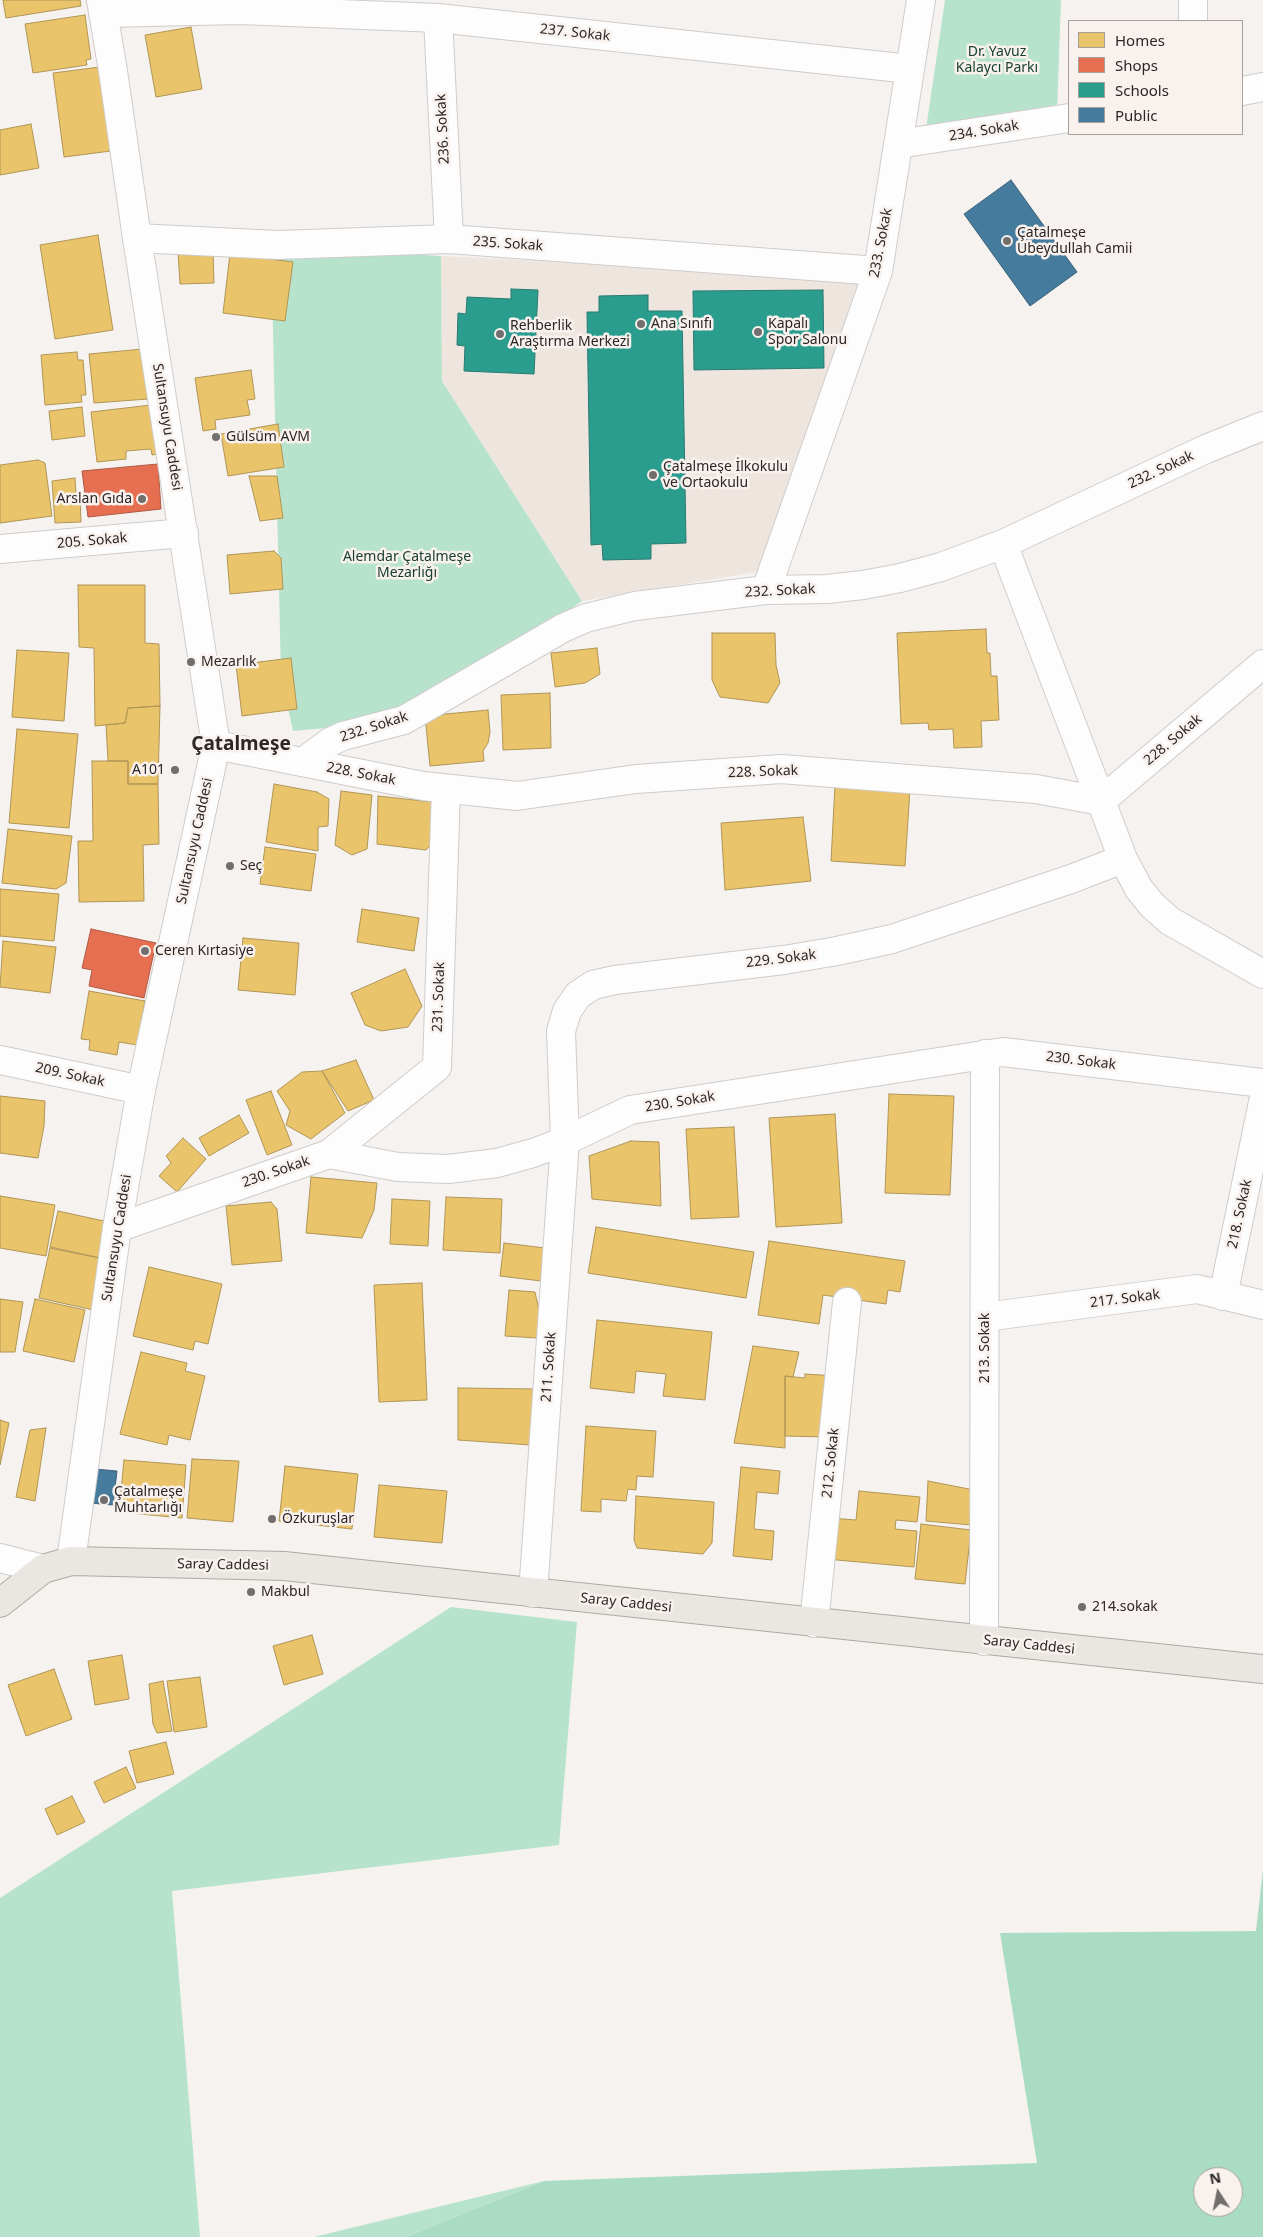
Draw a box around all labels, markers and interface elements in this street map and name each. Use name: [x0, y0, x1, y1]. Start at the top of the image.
legend: [1068, 20, 1243, 135]
street label: 237. Sokak: [539, 21, 611, 45]
text: Homes: [1115, 30, 1165, 50]
park label: Dr. Yavuz Kalaycı Parkı: [956, 44, 1038, 76]
text: Shops: [1115, 55, 1158, 75]
text: Schools: [1115, 80, 1169, 100]
street label: 236. Sokak: [433, 93, 453, 165]
text: Public: [1115, 105, 1158, 125]
street label: 234. Sokak: [948, 117, 1020, 145]
street label: 233. Sokak: [866, 207, 896, 279]
place label: Çatalmeşe Ubeydullah Camii: [1017, 225, 1132, 258]
street label: 235. Sokak: [472, 233, 544, 255]
marker: Çatalmeşe Ubeydullah Camii: [1001, 235, 1013, 247]
place label: Ana Sınıfı: [651, 316, 712, 332]
place label: Kapalı Spor Salonu: [768, 316, 847, 348]
place label: Rehberlik Araştırma Merkezi: [510, 318, 630, 351]
marker: Ana Sınıfı: [635, 318, 647, 330]
marker: Kapalı Spor Salonu: [752, 326, 764, 338]
marker: Rehberlik Araştırma Merkezi: [494, 328, 506, 340]
street label: Sultansuyu Caddesi: [149, 362, 185, 492]
place label: Gülsüm AVM: [226, 429, 310, 445]
marker: Gülsüm AVM: [210, 431, 222, 443]
street label: 232. Sokak: [1126, 448, 1196, 492]
place label: Çatalmeşe İlkokulu ve Ortaokulu: [663, 459, 788, 492]
marker: Çatalmeşe İlkokulu ve Ortaokulu: [647, 469, 659, 481]
place label: Arslan Gıda: [57, 491, 132, 507]
marker: Arslan Gıda: [136, 493, 148, 505]
street label: 205. Sokak: [56, 530, 128, 552]
park label: Alemdar Çatalmeşe Mezarlığı: [343, 549, 471, 582]
street label: 232. Sokak: [744, 581, 816, 601]
place label: Mezarlık: [201, 654, 256, 670]
marker: Mezarlık: [185, 656, 197, 668]
street label: 232. Sokak: [338, 708, 410, 746]
street label: 228. Sokak: [1141, 711, 1205, 769]
district label: Çatalmeşe: [191, 734, 291, 756]
street label: 228. Sokak: [325, 759, 397, 789]
place label: A101: [132, 762, 165, 778]
street label: 228. Sokak: [728, 762, 798, 782]
marker: A101: [169, 764, 181, 776]
street label: Sultansuyu Caddesi: [173, 776, 217, 906]
place label: Seç: [240, 858, 262, 874]
marker: Seç: [224, 860, 236, 872]
place label: Ceren Kırtasiye: [155, 943, 254, 959]
marker: Ceren Kırtasiye: [139, 945, 151, 957]
street label: 229. Sokak: [745, 946, 817, 972]
street label: 231. Sokak: [429, 962, 449, 1032]
street label: 230. Sokak: [1045, 1048, 1117, 1074]
street label: 209. Sokak: [34, 1059, 106, 1091]
street label: 230. Sokak: [644, 1088, 716, 1116]
street label: 230. Sokak: [240, 1153, 312, 1191]
street label: Sultansuyu Caddesi: [99, 1173, 135, 1303]
street label: 218. Sokak: [1224, 1178, 1256, 1250]
street label: 217. Sokak: [1089, 1286, 1161, 1312]
street label: 213. Sokak: [977, 1313, 993, 1383]
street label: 211. Sokak: [538, 1331, 560, 1403]
street label: 212. Sokak: [819, 1427, 843, 1499]
place label: Çatalmeşe Muhtarlığı: [114, 1484, 183, 1516]
marker: Çatalmeşe Muhtarlığı: [98, 1494, 110, 1506]
place label: Özkuruşlar: [282, 1511, 354, 1527]
marker: Özkuruşlar: [266, 1513, 278, 1525]
street label: Saray Caddesi: [177, 1556, 269, 1574]
place label: Makbul: [261, 1584, 310, 1600]
marker: Makbul: [245, 1586, 257, 1598]
street label: Saray Caddesi: [579, 1590, 673, 1616]
place label: 214.sokak: [1092, 1599, 1158, 1615]
marker: 214.sokak: [1076, 1601, 1088, 1613]
street label: Saray Caddesi: [982, 1632, 1076, 1658]
north arrow: [1193, 2167, 1243, 2217]
text: N: [1208, 2167, 1223, 2188]

